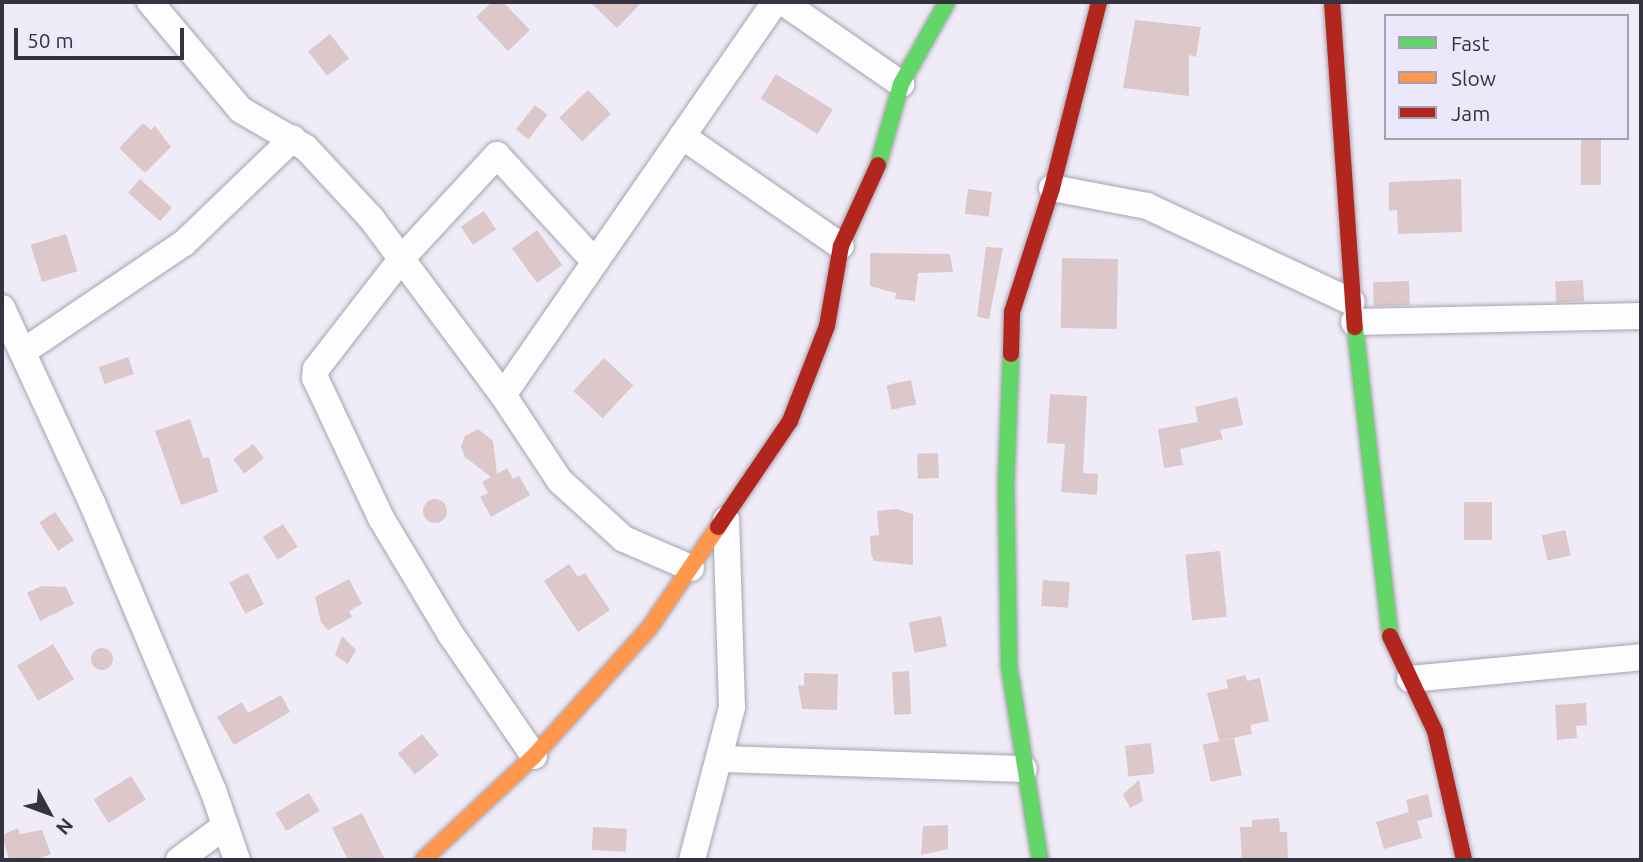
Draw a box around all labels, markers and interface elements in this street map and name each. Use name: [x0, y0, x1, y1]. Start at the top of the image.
scale bar: [18, 14, 187, 58]
legend: [1384, 14, 1629, 140]
text: 50 m: [27, 28, 74, 52]
text: Fast: [1451, 31, 1489, 55]
text: Slow: [1451, 66, 1496, 90]
text: Jam: [1451, 101, 1490, 125]
north arrow: [14, 778, 84, 848]
text: N: [52, 814, 78, 839]

